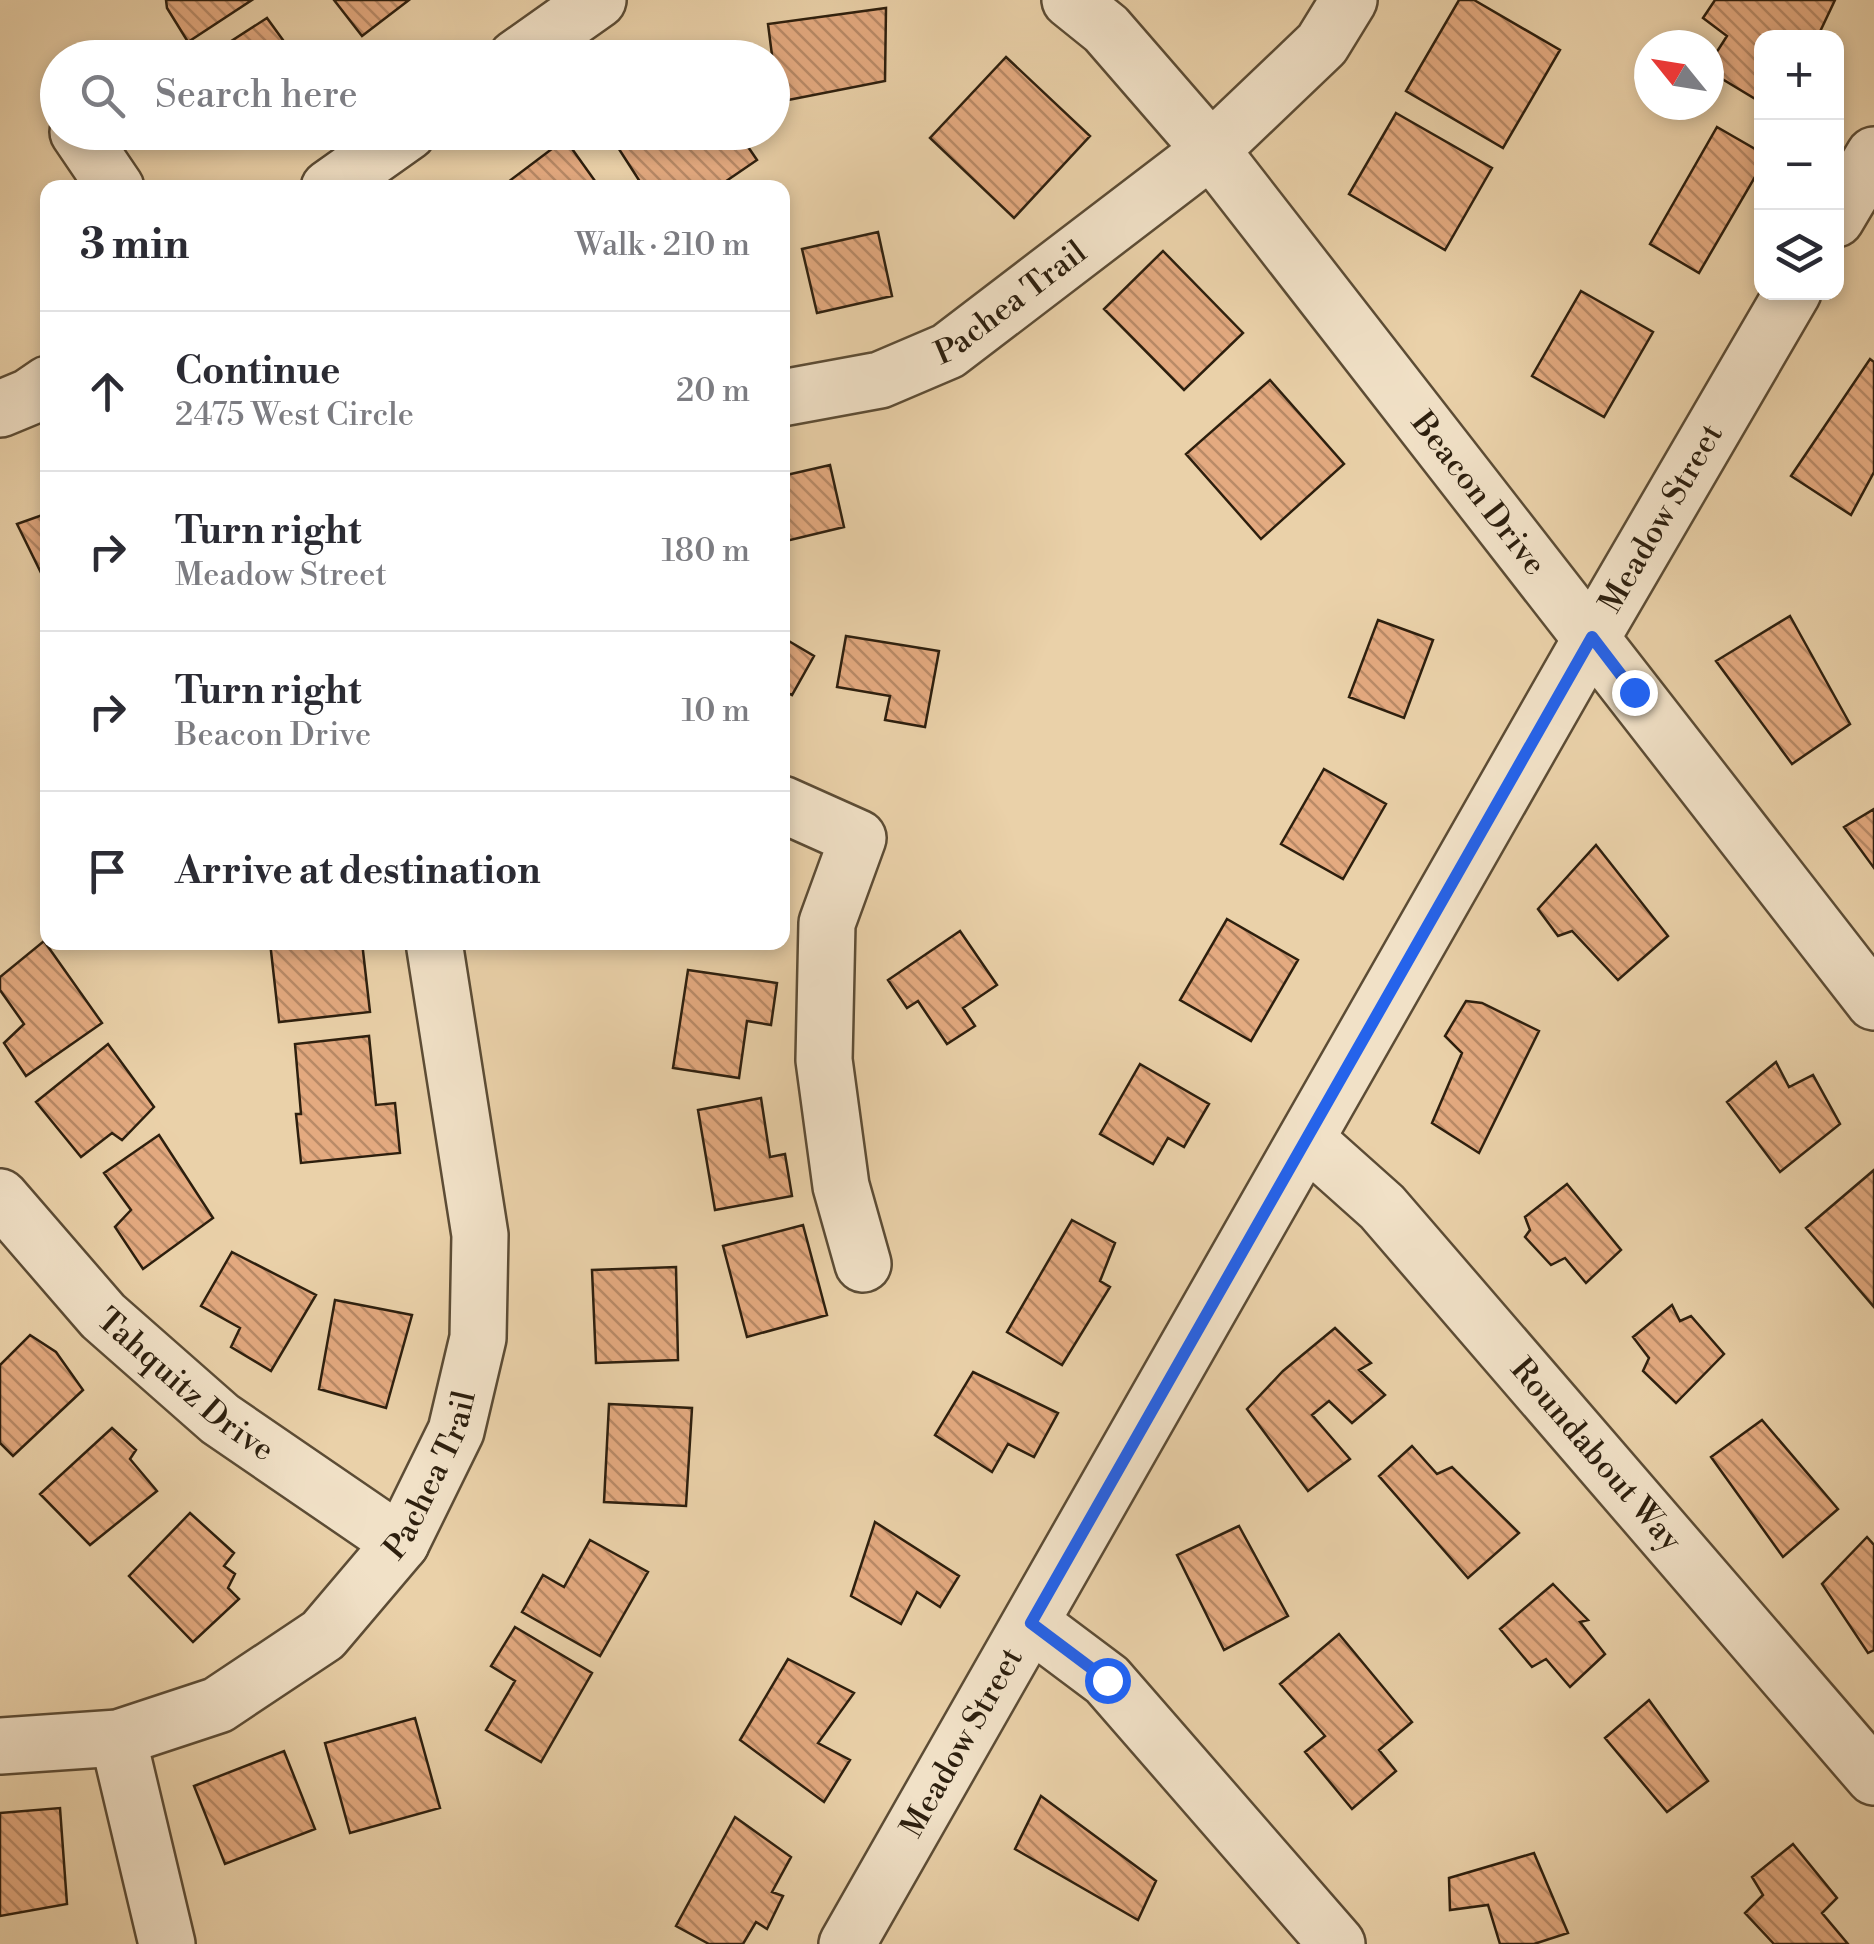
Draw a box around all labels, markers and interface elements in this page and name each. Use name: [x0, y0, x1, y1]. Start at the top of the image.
north arrow: [1634, 30, 1724, 120]
map controls: [1754, 30, 1844, 300]
button: +: [1754, 30, 1844, 120]
search box: [40, 40, 790, 150]
icon: search: [75, 68, 130, 123]
text: Search here: [155, 72, 358, 119]
button: −: [1754, 120, 1844, 210]
button: layers: [1754, 210, 1844, 300]
text: 3 min: [80, 219, 189, 272]
text: Walk · 210 m: [575, 225, 750, 265]
street label: Pachea Trail: [929, 232, 1095, 374]
text: Continue: [175, 348, 340, 395]
icon: ahead: [80, 364, 135, 419]
text: 20 m: [676, 371, 750, 411]
text: 2475 West Circle: [175, 395, 414, 435]
street label: Beacon Drive: [1402, 403, 1555, 583]
street label: Meadow Street: [1591, 417, 1732, 620]
text: Turn right: [175, 508, 361, 555]
icon: right: [80, 524, 135, 579]
text: 180 m: [661, 531, 750, 571]
text: Meadow Street: [175, 555, 387, 595]
text: Turn right: [175, 668, 361, 715]
route end: [1612, 670, 1658, 716]
icon: right: [80, 684, 135, 739]
text: 10 m: [681, 691, 750, 731]
text: Beacon Drive: [175, 715, 371, 755]
icon: arrive: [80, 844, 135, 899]
text: Arrive at destination: [175, 848, 541, 895]
street label: Tahquitz Drive: [88, 1300, 282, 1470]
street label: Roundabout Way: [1502, 1350, 1691, 1560]
street label: Pachea Trail: [375, 1386, 485, 1568]
street label: Meadow Street: [892, 1641, 1032, 1844]
route start: [1085, 1658, 1131, 1704]

